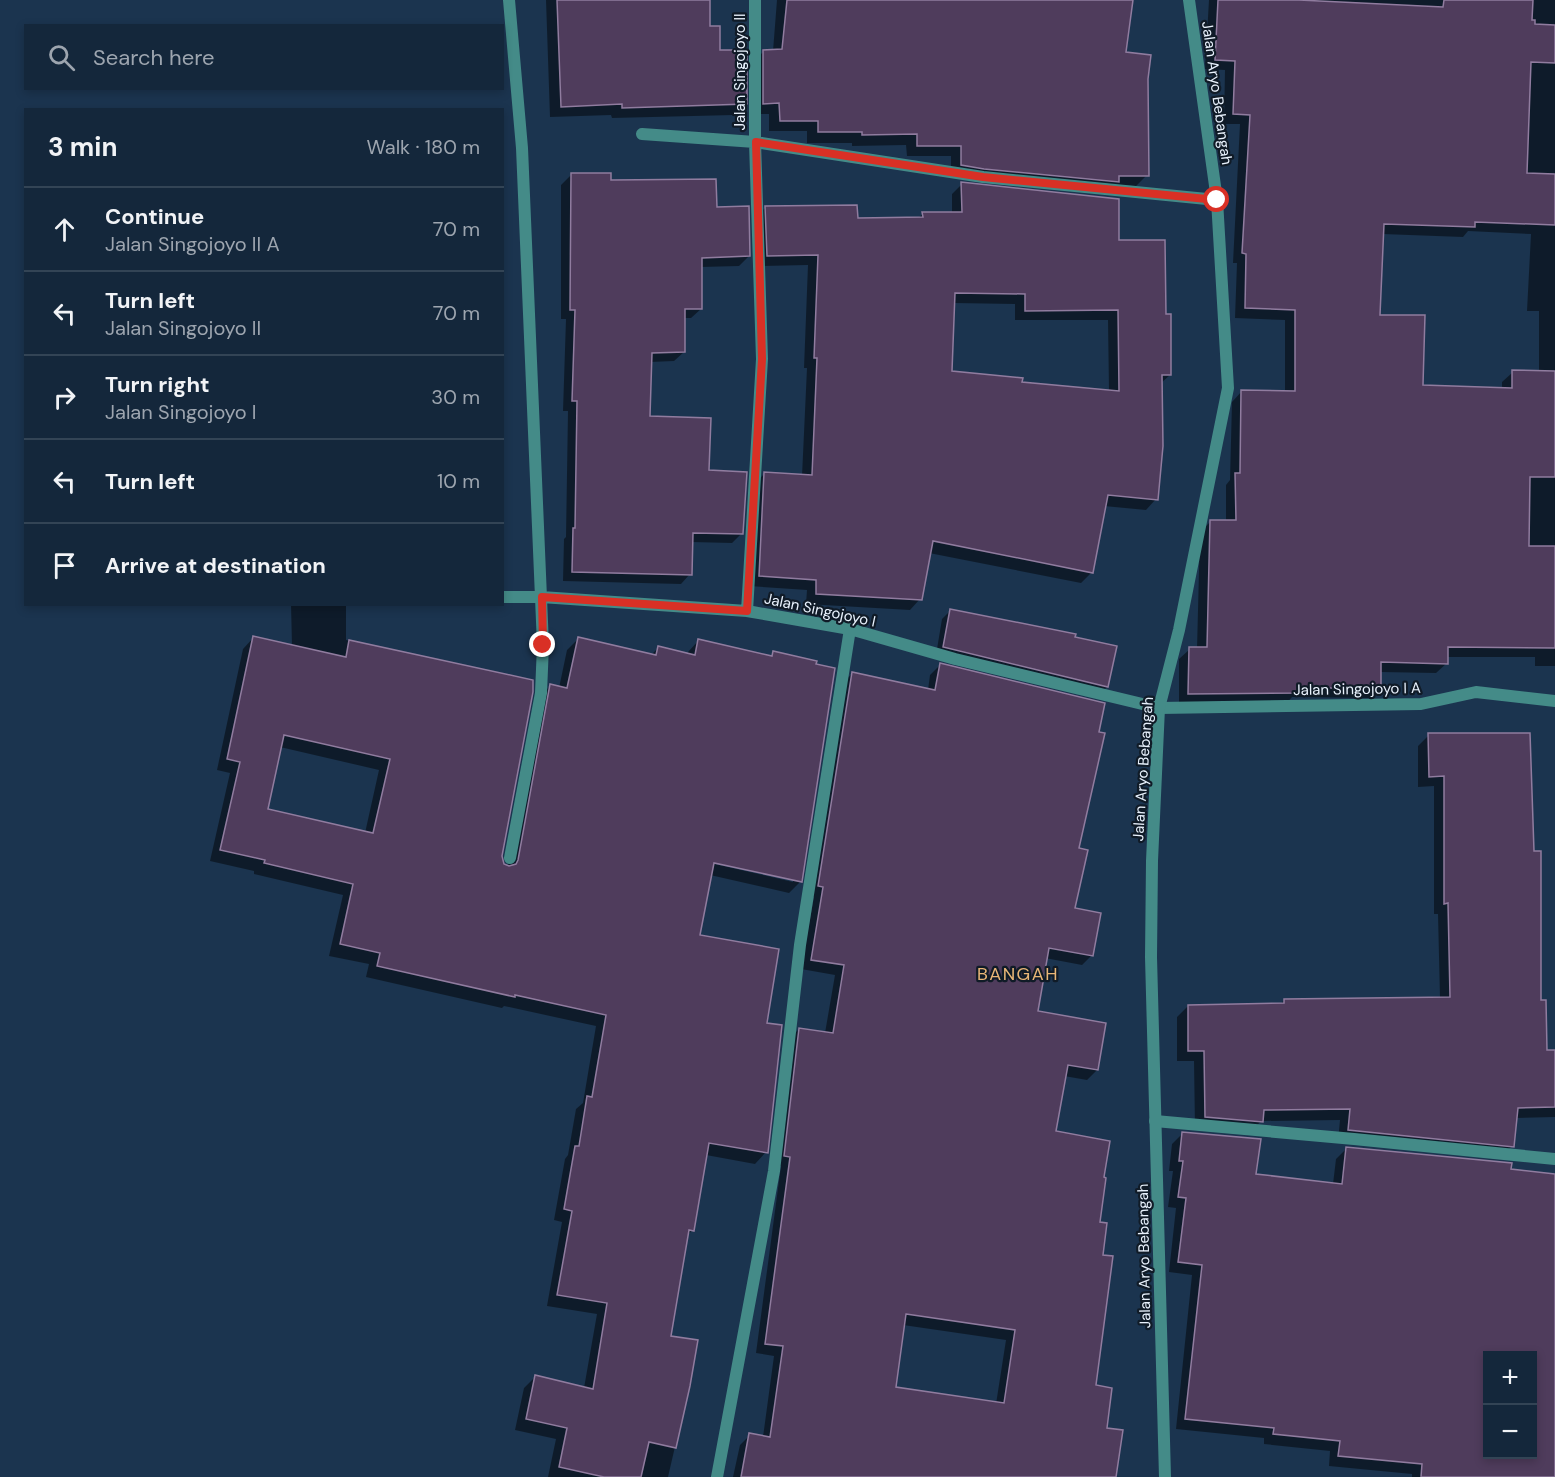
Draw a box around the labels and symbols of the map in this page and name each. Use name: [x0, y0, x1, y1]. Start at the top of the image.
street label: Jalan Singojoyo II: [730, 13, 750, 131]
street label: Jalan Aryo Bebangah: [1197, 20, 1237, 166]
route start: [1203, 186, 1229, 212]
street label: Jalan Singojoyo I: [762, 588, 878, 632]
route end: [529, 631, 555, 657]
street label: Jalan Singojoyo I A: [1293, 678, 1421, 700]
street label: Jalan Aryo Bebangah: [1128, 696, 1158, 842]
district label: BANGAH: [977, 962, 1059, 986]
street label: Jalan Aryo Bebangah: [1133, 1183, 1155, 1329]

